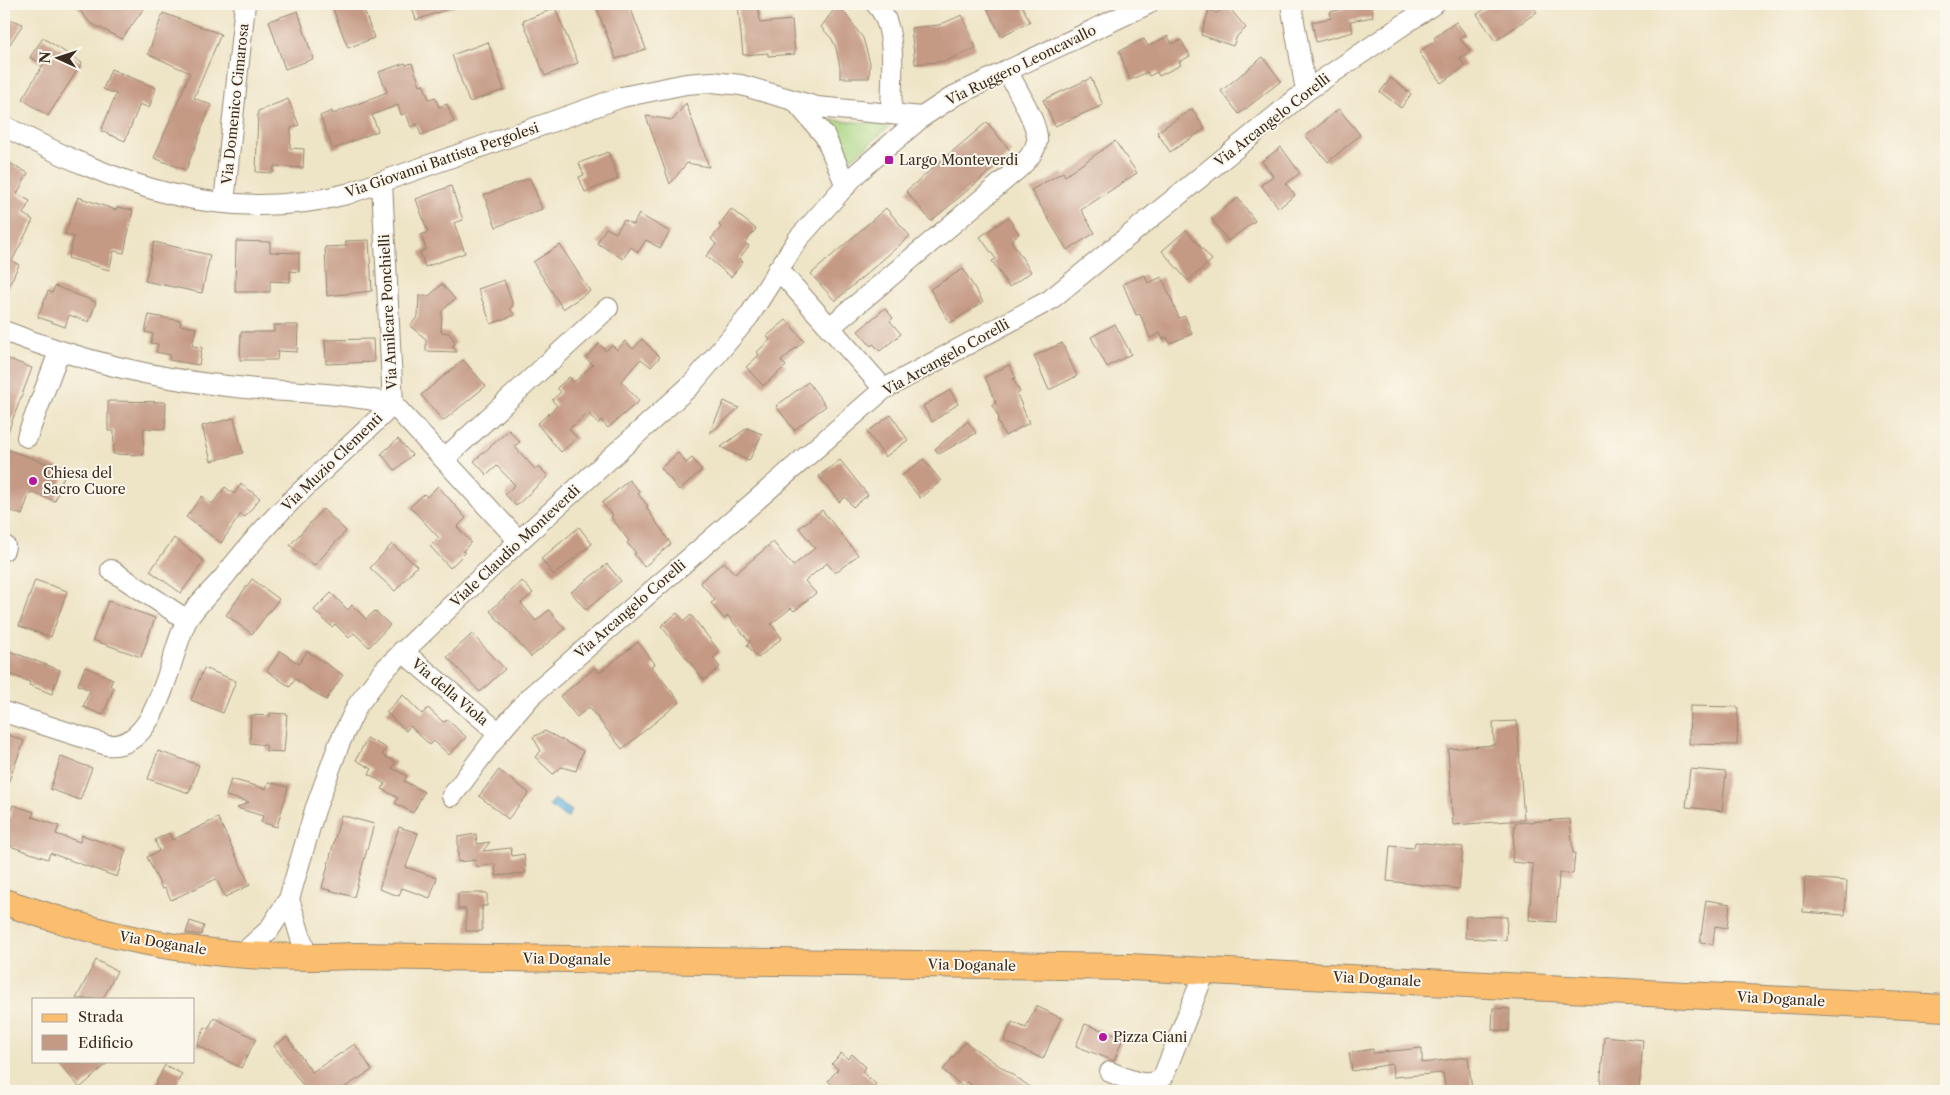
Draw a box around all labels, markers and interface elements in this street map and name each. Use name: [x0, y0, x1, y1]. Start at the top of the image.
street label: Via Ruggero Leoncavallo: [942, 21, 1099, 110]
street label: Via Domenico Cimarosa: [217, 22, 252, 187]
north arrow: [32, 32, 82, 82]
text: N: [36, 51, 54, 64]
street label: Via Arcangelo Corelli: [1210, 69, 1333, 171]
street label: Via Giovanni Battista Pergolesi: [342, 118, 541, 202]
place label: Largo Monteverdi: [899, 151, 1018, 169]
marker: Largo Monteverdi: [883, 154, 895, 166]
street label: Via Amilcare Ponchielli: [375, 234, 401, 391]
street label: Via Arcangelo Corelli: [879, 315, 1012, 400]
street label: Via Muzio Clementi: [277, 409, 386, 515]
place label: Chiesa del Sacro Cuore: [43, 464, 126, 498]
marker: Chiesa del Sacro Cuore: [27, 475, 39, 487]
street label: Viale Claudio Monteverdi: [446, 481, 584, 611]
street label: Via Arcangelo Corelli: [570, 556, 689, 663]
street label: Via della Viola: [407, 654, 493, 730]
street label: Via Doganale: [117, 927, 208, 959]
street label: Via Doganale: [522, 949, 611, 969]
street label: Via Doganale: [927, 955, 1016, 975]
street label: Via Doganale: [1332, 968, 1422, 990]
street label: Via Doganale: [1736, 988, 1826, 1010]
legend: [32, 998, 195, 1062]
text: Strada: [78, 1007, 124, 1026]
place label: Pizza Ciani: [1113, 1028, 1187, 1046]
marker: Pizza Ciani: [1097, 1031, 1109, 1043]
text: Edificio: [78, 1033, 133, 1052]

